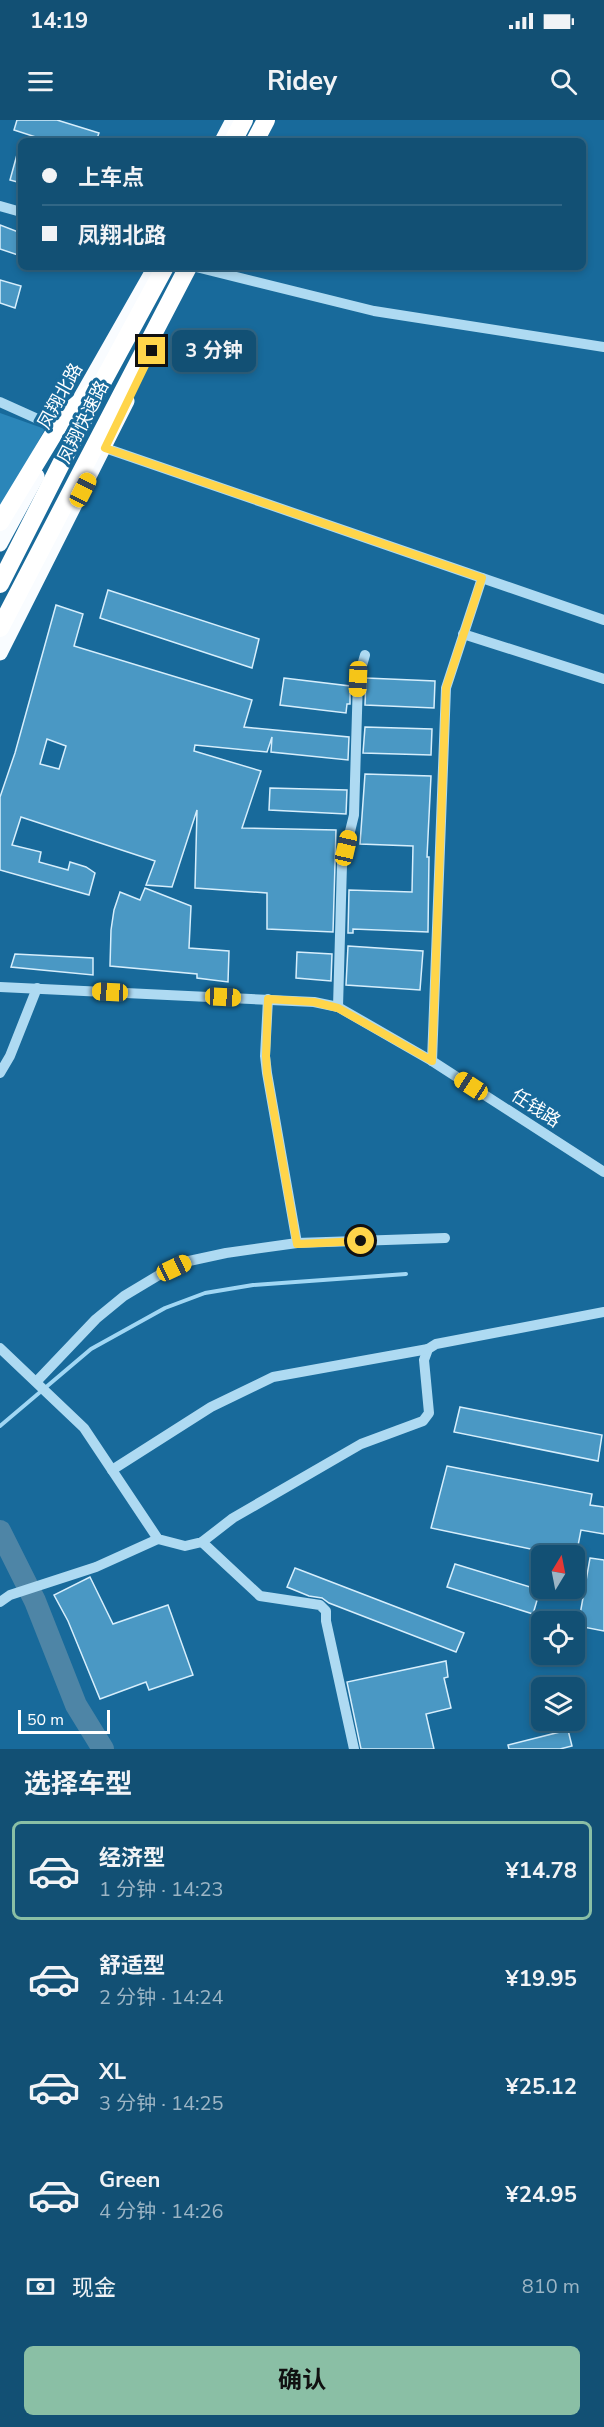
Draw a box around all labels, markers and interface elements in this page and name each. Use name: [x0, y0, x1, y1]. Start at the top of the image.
text: 14:19: [30, 6, 88, 36]
text: Ridey: [267, 63, 337, 100]
icon: menu: [24, 65, 57, 98]
icon: search: [547, 65, 580, 98]
text: 上车点: [78, 163, 144, 193]
text: 凤翔北路: [78, 221, 166, 251]
callout: 3 分钟: [173, 330, 257, 372]
route end: [138, 337, 165, 364]
text: 3 分钟: [185, 337, 243, 364]
street label: 凤翔北路: [32, 359, 88, 433]
street label: 凤翔快速路: [52, 376, 114, 468]
car: [67, 470, 99, 510]
car: [348, 661, 368, 697]
car: [333, 828, 359, 868]
car: [92, 982, 128, 1002]
car: [205, 987, 241, 1007]
car: [451, 1069, 491, 1103]
street label: 任钱路: [507, 1083, 565, 1133]
route start: [347, 1227, 374, 1254]
car: [154, 1252, 194, 1284]
north arrow: [531, 1545, 585, 1599]
map controls: [531, 1545, 585, 1731]
button: locate: [531, 1611, 585, 1665]
button: layers: [531, 1677, 585, 1731]
scale bar: [18, 1707, 110, 1734]
text: 50 m: [27, 1709, 64, 1731]
text: 选择车型: [24, 1766, 132, 1803]
text: 经济型: [99, 1843, 165, 1873]
icon: car: [27, 1844, 81, 1898]
text: ¥14.78: [506, 1856, 577, 1886]
text: 1 分钟 · 14:23: [99, 1876, 224, 1903]
text: 舒适型: [99, 1951, 165, 1981]
icon: car: [27, 1952, 81, 2006]
text: ¥19.95: [506, 1964, 577, 1994]
text: 2 分钟 · 14:24: [99, 1984, 224, 2011]
text: XL: [99, 2057, 126, 2087]
icon: car: [27, 2060, 81, 2114]
text: ¥25.12: [506, 2072, 577, 2102]
text: 3 分钟 · 14:25: [99, 2090, 224, 2117]
text: Green: [99, 2165, 160, 2195]
icon: car: [27, 2168, 81, 2222]
text: ¥24.95: [506, 2180, 577, 2210]
text: 4 分钟 · 14:26: [99, 2198, 224, 2225]
icon: cash: [24, 2270, 57, 2303]
text: 现金: [72, 2273, 116, 2303]
text: 810 m: [522, 2273, 580, 2300]
button: 确认: [24, 2346, 580, 2415]

